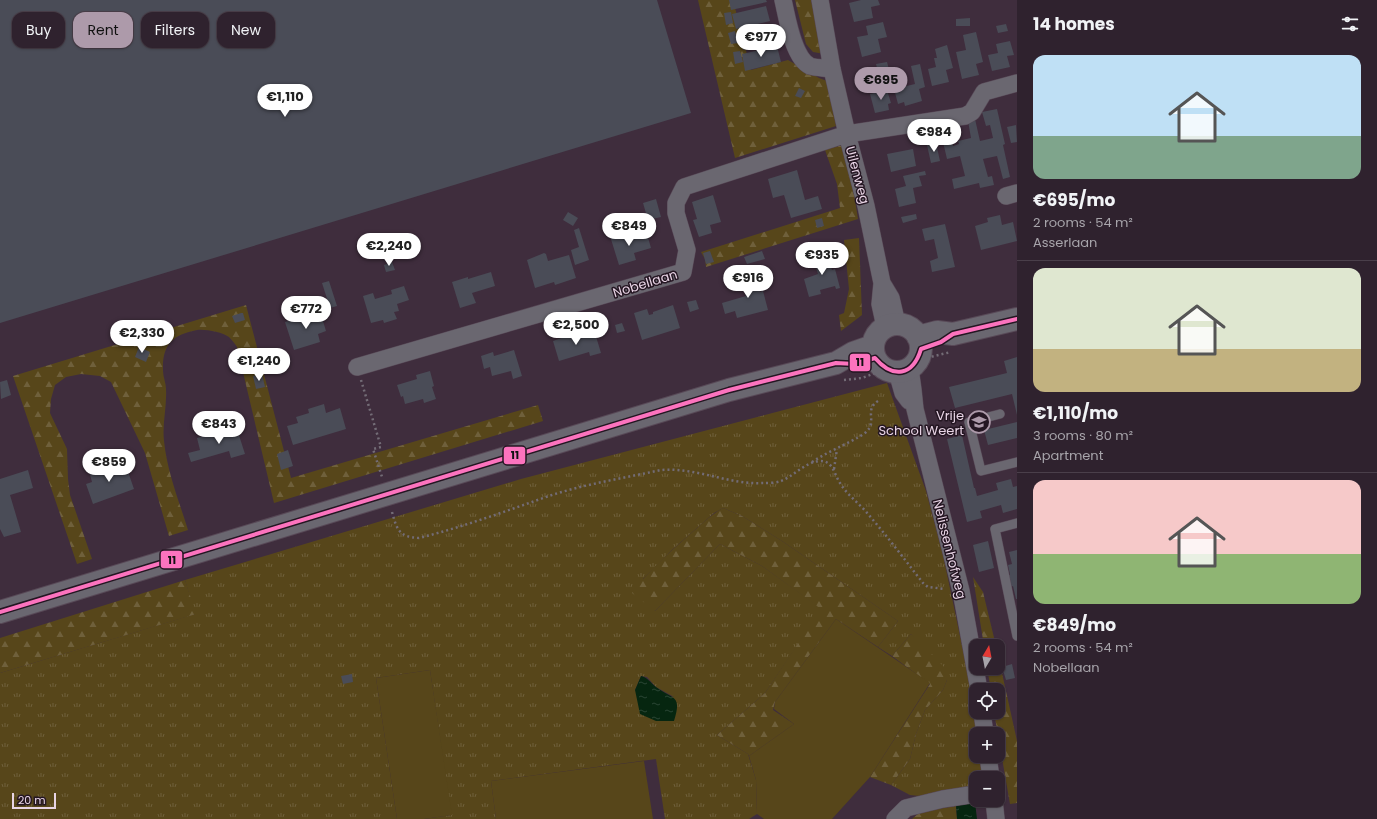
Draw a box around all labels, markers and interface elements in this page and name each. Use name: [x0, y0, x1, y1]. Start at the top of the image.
chip: Buy: [12, 12, 65, 48]
chip: Rent: [73, 12, 133, 48]
chip: Filters: [141, 12, 209, 48]
chip: New: [217, 12, 275, 48]
text: 14 homes: [1033, 12, 1115, 36]
icon: filters: [1339, 13, 1361, 35]
pin: €977: [737, 24, 785, 58]
text: €977: [745, 27, 777, 46]
pin: €695: [857, 67, 905, 101]
text: €695: [863, 70, 899, 89]
icon: home: [1161, 81, 1233, 153]
pin: €1,110: [252, 84, 318, 118]
text: €1,110: [266, 87, 304, 106]
pin: €984: [910, 119, 958, 153]
text: €984: [916, 122, 952, 141]
street label: Uilenweg: [841, 144, 874, 206]
text: €695/mo: [1033, 188, 1115, 212]
pin: €849: [605, 213, 653, 247]
text: 2 rooms · 54 m²: [1033, 213, 1133, 232]
text: €849: [611, 216, 647, 235]
pin: €2,240: [356, 233, 422, 267]
text: Asserlaan: [1033, 233, 1097, 252]
text: €2,240: [366, 236, 412, 255]
pin: €935: [798, 242, 846, 276]
text: €935: [805, 245, 839, 264]
street label: Nobellaan: [611, 265, 680, 302]
pin: €916: [724, 265, 772, 299]
text: €916: [732, 268, 764, 287]
icon: home: [1161, 294, 1233, 366]
pin: €772: [282, 296, 330, 330]
text: €772: [290, 299, 322, 318]
pin: €2,500: [543, 312, 609, 346]
text: €2,500: [553, 315, 599, 334]
pin: €2,330: [109, 320, 175, 354]
text: €2,330: [119, 323, 165, 342]
pin: €1,240: [226, 348, 292, 382]
text: €1,240: [237, 351, 281, 370]
line badge: 11: [849, 353, 871, 372]
text: 11: [856, 354, 864, 370]
text: €1,110/mo: [1033, 401, 1118, 425]
place label: Vrije School Weert: [878, 406, 964, 440]
school or university icon: Vrije School Weert: [966, 409, 992, 435]
pin: €843: [195, 411, 243, 445]
text: €843: [201, 414, 237, 433]
text: 3 rooms · 80 m²: [1033, 426, 1133, 445]
line badge: 11: [503, 446, 526, 465]
text: Apartment: [1033, 446, 1103, 465]
text: 11: [511, 447, 519, 463]
pin: €859: [85, 449, 133, 483]
text: €859: [91, 452, 127, 471]
street label: Nelissenhofweg: [928, 497, 971, 601]
icon: home: [1161, 506, 1233, 578]
line badge: 11: [160, 550, 183, 569]
text: 11: [168, 552, 176, 568]
text: €849/mo: [1033, 613, 1116, 637]
text: 2 rooms · 54 m²: [1033, 638, 1133, 657]
north arrow: [969, 639, 1005, 675]
map controls: [969, 639, 1005, 807]
text: Nobellaan: [1033, 658, 1100, 677]
button: locate: [969, 683, 1005, 719]
button: +: [969, 727, 1005, 763]
button: −: [969, 771, 1005, 807]
scale bar: [12, 791, 56, 810]
text: 20 m: [18, 792, 46, 808]

